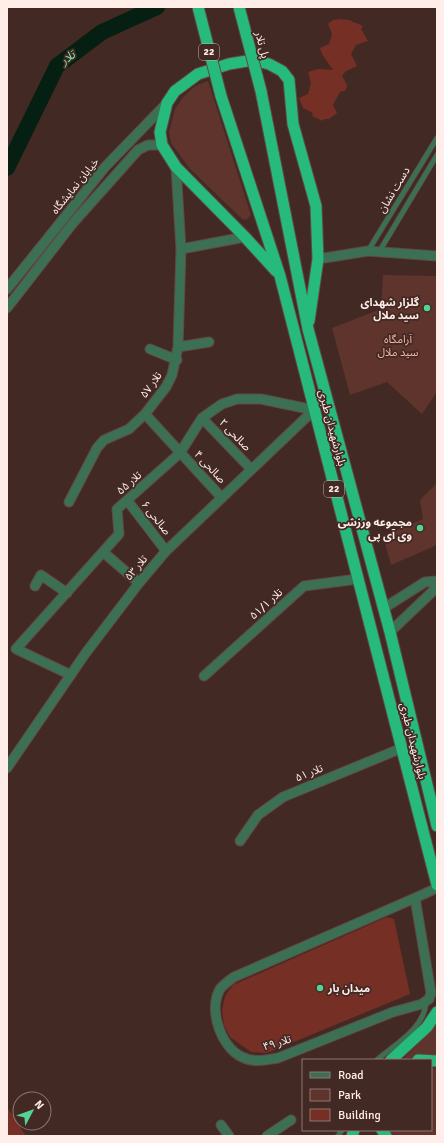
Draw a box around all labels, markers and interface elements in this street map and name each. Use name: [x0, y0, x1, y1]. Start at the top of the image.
street label: پل تلار: [251, 29, 272, 60]
road number: 22: [199, 44, 219, 60]
water label: تلار: [57, 46, 81, 69]
street label: خیابان نمایشگاه: [48, 155, 102, 217]
street label: دست نشان: [375, 165, 413, 215]
place label: گلزار شهدای سید ملال: [361, 296, 420, 322]
marker: گلزار شهدای سید ملال: [422, 303, 432, 313]
park label: آرامگاه سید ملال: [377, 333, 419, 359]
street label: تلار ۵۷: [137, 369, 165, 401]
street label: بلوارشهیدان طبری: [316, 388, 348, 468]
street label: صالحی ۲: [216, 416, 254, 454]
street label: صالحی ۴: [192, 448, 228, 486]
street label: تلار ۵۵: [114, 469, 144, 497]
road number: 22: [324, 481, 344, 497]
street label: صالحی ۶: [139, 498, 173, 538]
place label: مجموعه ورزشی وی آی پی: [338, 516, 412, 542]
marker: مجموعه ورزشی وی آی پی: [415, 523, 425, 533]
street label: تلار ۵۳: [122, 553, 150, 583]
street label: تلار ۵۱/۱: [247, 586, 285, 622]
street label: بلوارشهیدان طبری: [397, 701, 429, 781]
street label: تلار ۵۱: [293, 762, 325, 784]
place label: میدان بار: [327, 982, 370, 995]
marker: میدان بار: [315, 983, 325, 993]
street label: تلار ۴۹: [261, 1033, 293, 1053]
legend: [302, 1059, 432, 1131]
text: Road: [338, 1068, 364, 1083]
text: Park: [338, 1088, 361, 1103]
north arrow: [12, 1091, 52, 1131]
text: N: [32, 1098, 47, 1112]
text: Building: [338, 1108, 381, 1123]

